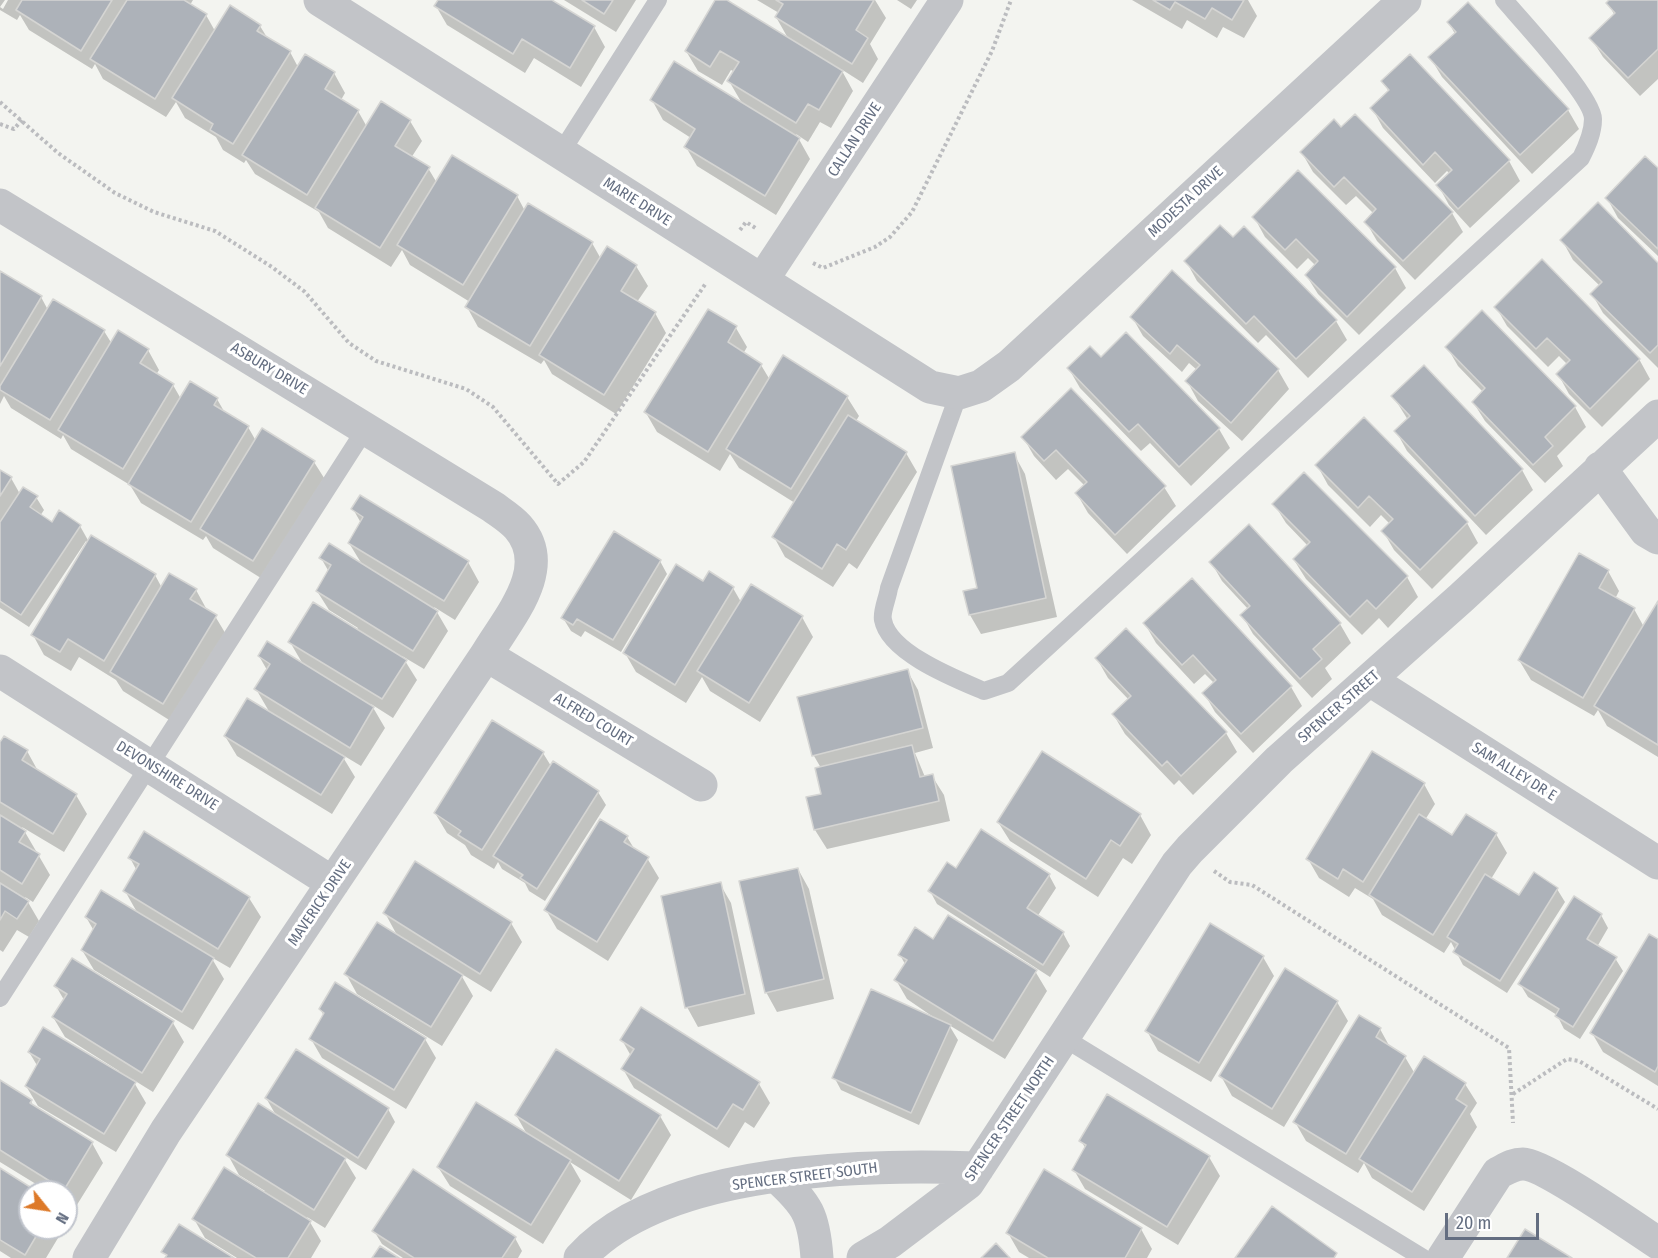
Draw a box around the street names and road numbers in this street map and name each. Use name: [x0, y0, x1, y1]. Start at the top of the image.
street label: CALLAN DRIVE: [824, 100, 886, 180]
street label: MODESTA DRIVE: [1145, 163, 1227, 241]
street label: MARIE DRIVE: [600, 174, 674, 230]
street label: ASBURY DRIVE: [227, 339, 311, 399]
street label: SPENCER STREET: [1295, 667, 1383, 747]
street label: ALFRED COURT: [550, 689, 636, 751]
street label: DEVONSHIRE DRIVE: [113, 737, 221, 815]
street label: SAM ALLEY DR E: [1469, 739, 1559, 805]
street label: MAVERICK DRIVE: [285, 857, 355, 949]
street label: SPENCER STREET NORTH: [961, 1053, 1059, 1185]
street label: SPENCER STREET SOUTH: [731, 1159, 879, 1195]

